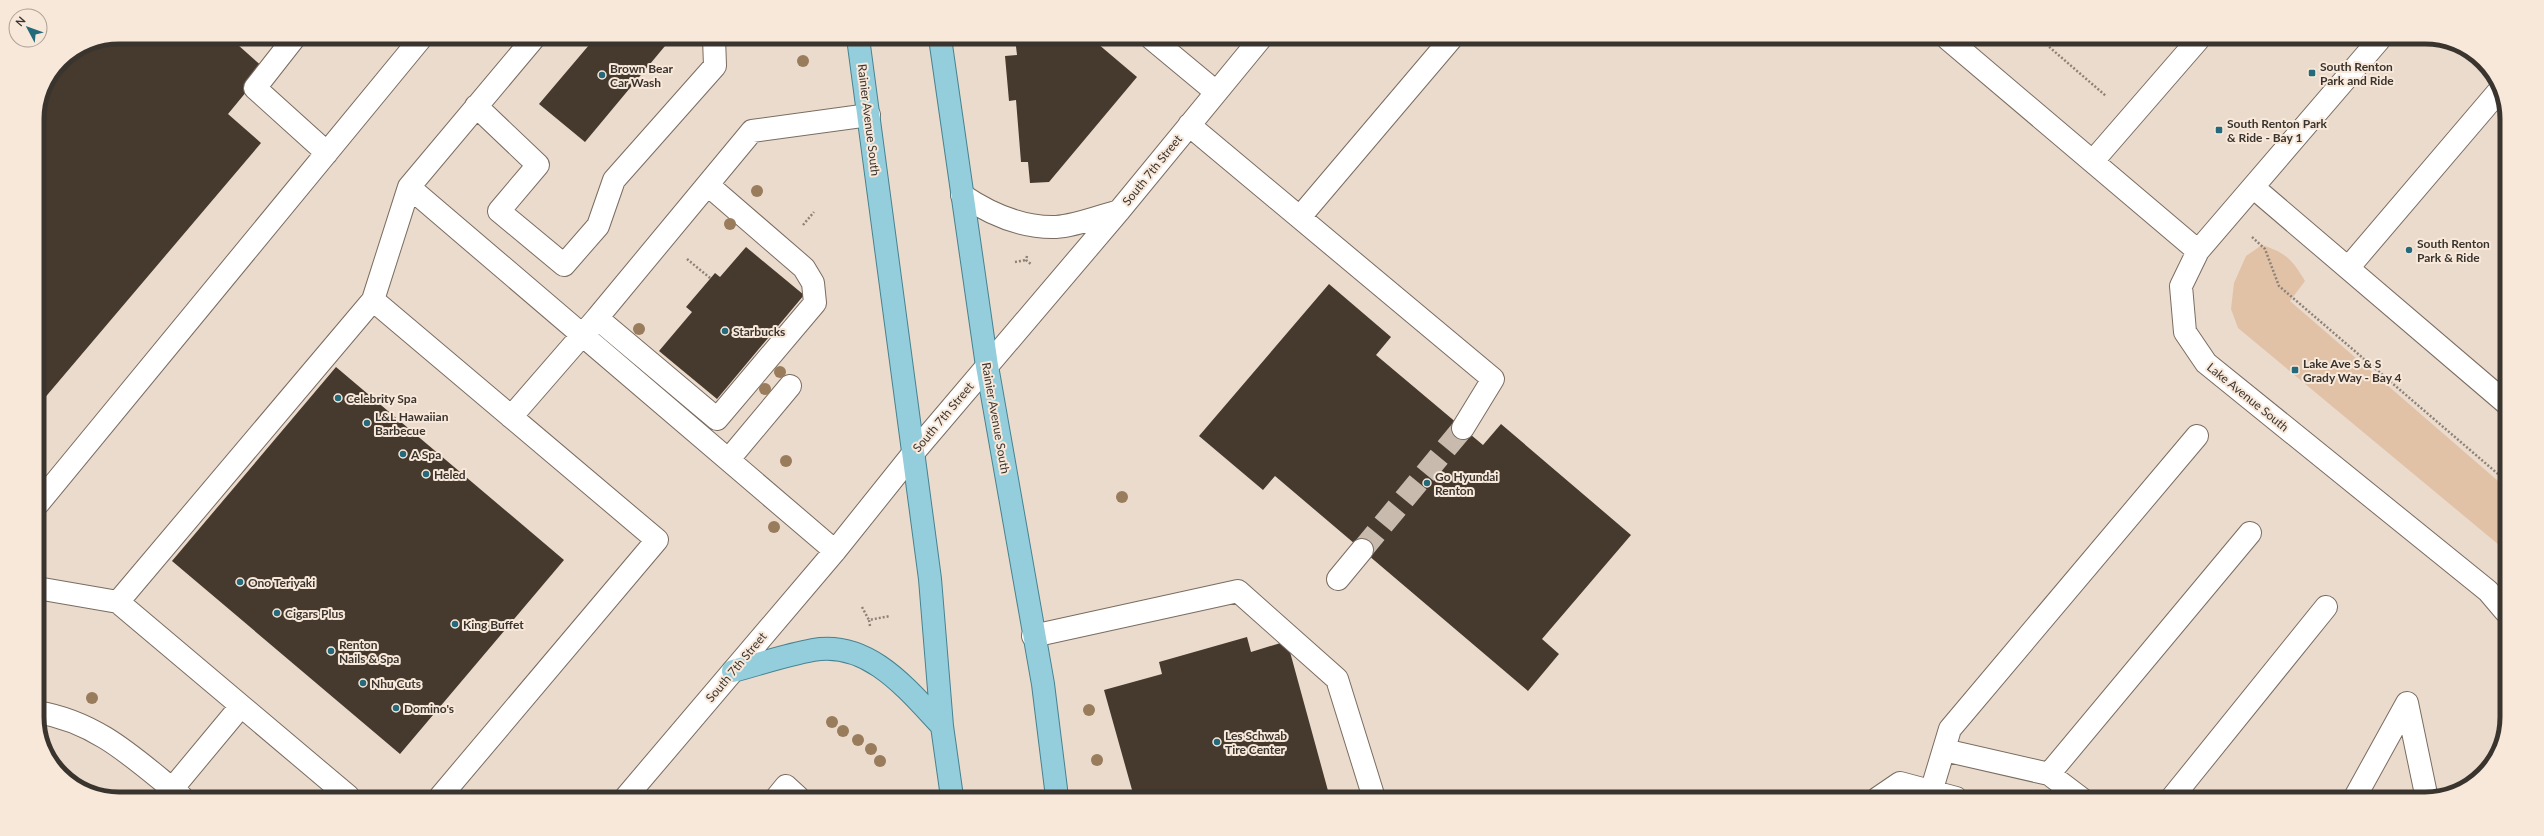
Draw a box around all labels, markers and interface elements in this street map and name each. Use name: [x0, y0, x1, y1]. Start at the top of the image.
north arrow: [8, 8, 48, 48]
text: N: [12, 14, 28, 29]
place label: South Renton Park and Ride: [2320, 59, 2394, 88]
place label: Brown Bear Car Wash: [610, 61, 674, 90]
street label: Rainier Avenue South: [855, 63, 883, 177]
marker: South Renton Park and Ride: [2307, 68, 2317, 78]
marker: Brown Bear Car Wash: [597, 70, 607, 80]
place label: South Renton Park & Ride - Bay 1: [2227, 116, 2328, 145]
marker: South Renton Park & Ride - Bay 1: [2214, 125, 2224, 135]
street label: South 7th Street: [1119, 131, 1186, 208]
place label: South Renton Park & Ride: [2417, 236, 2490, 265]
marker: South Renton Park & Ride: [2404, 245, 2414, 255]
place label: Starbucks: [733, 324, 785, 339]
marker: Starbucks: [720, 326, 730, 336]
place label: Lake Ave S & S Grady Way - Bay 4: [2303, 356, 2402, 385]
street label: Lake Avenue South: [2204, 359, 2292, 435]
street label: Rainier Avenue South: [979, 361, 1013, 475]
marker: Lake Ave S & S Grady Way - Bay 4: [2290, 365, 2300, 375]
street label: South 7th Street: [909, 378, 977, 455]
place label: Celebrity Spa: [346, 391, 417, 406]
marker: Celebrity Spa: [333, 393, 343, 403]
place label: L&L Hawaiian Barbecue: [375, 409, 449, 438]
marker: L&L Hawaiian Barbecue: [362, 418, 372, 428]
place label: A Spa: [410, 447, 441, 462]
marker: A Spa: [398, 449, 408, 459]
place label: Heled: [434, 467, 466, 482]
marker: Heled: [421, 469, 431, 479]
place label: Go Hyundai Renton: [1435, 469, 1498, 498]
marker: Go Hyundai Renton: [1422, 478, 1432, 488]
place label: Ono Teriyaki: [248, 575, 315, 590]
marker: Ono Teriyaki: [235, 577, 245, 587]
place label: Cigars Plus: [285, 606, 344, 621]
marker: Cigars Plus: [272, 608, 282, 618]
place label: King Buffet: [463, 617, 524, 632]
marker: King Buffet: [450, 619, 460, 629]
street label: South 7th Street: [702, 628, 770, 705]
place label: Renton Nails & Spa: [339, 637, 399, 666]
marker: Renton Nails & Spa: [326, 646, 336, 656]
place label: Nhu Cuts: [371, 676, 421, 691]
marker: Nhu Cuts: [358, 678, 368, 688]
place label: Domino's: [404, 701, 454, 716]
marker: Domino's: [391, 703, 401, 713]
place label: Les Schwab Tire Center: [1225, 728, 1287, 757]
marker: Les Schwab Tire Center: [1212, 737, 1222, 747]

